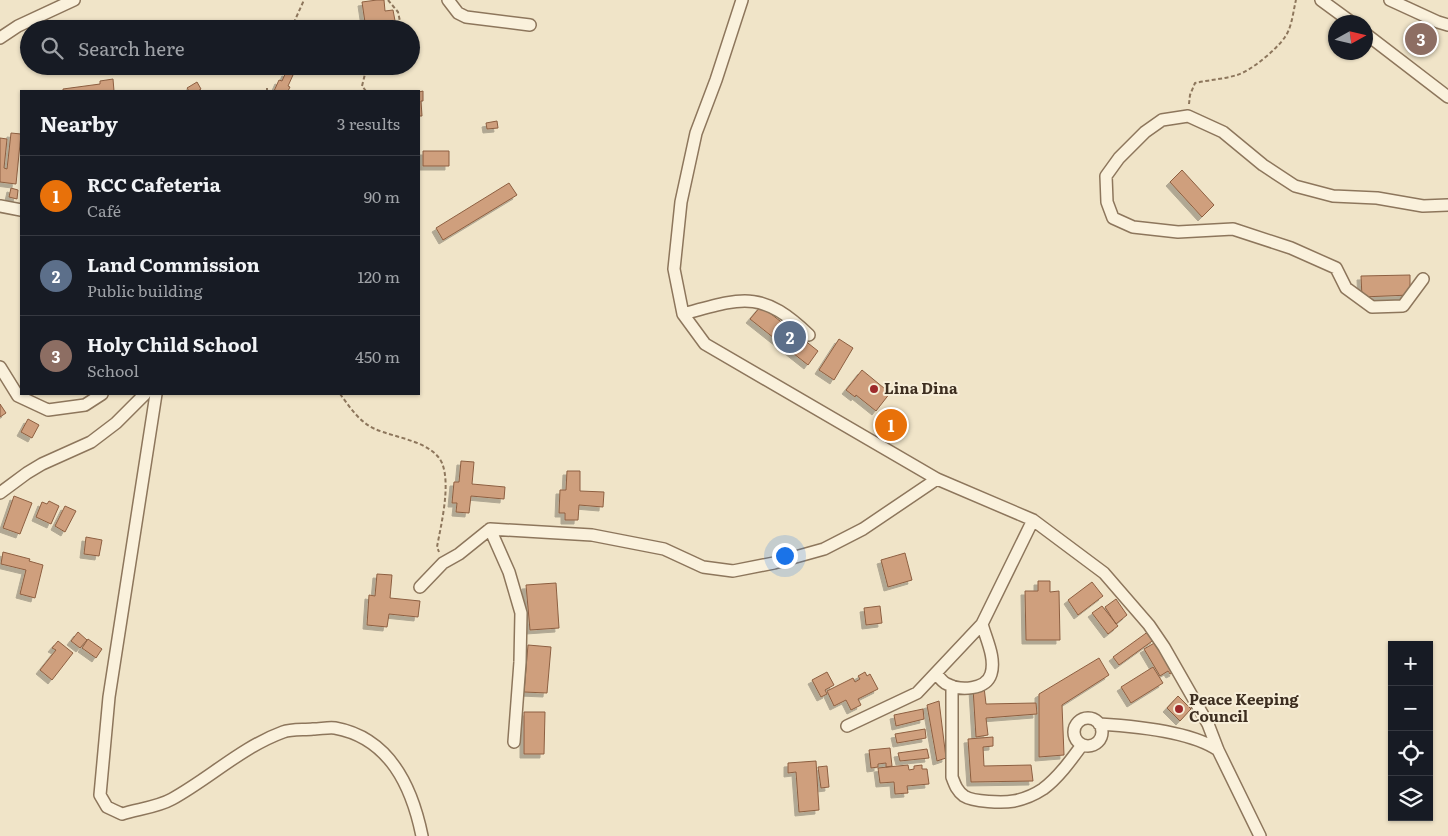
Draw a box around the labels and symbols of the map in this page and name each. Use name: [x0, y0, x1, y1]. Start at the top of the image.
north arrow: [1328, 15, 1373, 60]
pin: 3: [1405, 20, 1437, 58]
pin: 2: [774, 318, 806, 356]
place label: Lina Dina: [884, 376, 958, 399]
marker: Lina Dina: [868, 383, 880, 395]
pin: 1: [875, 406, 907, 444]
your location: [772, 543, 798, 569]
place label: Peace Keeping Council: [1189, 687, 1300, 727]
marker: Peace Keeping Council: [1173, 703, 1185, 715]

